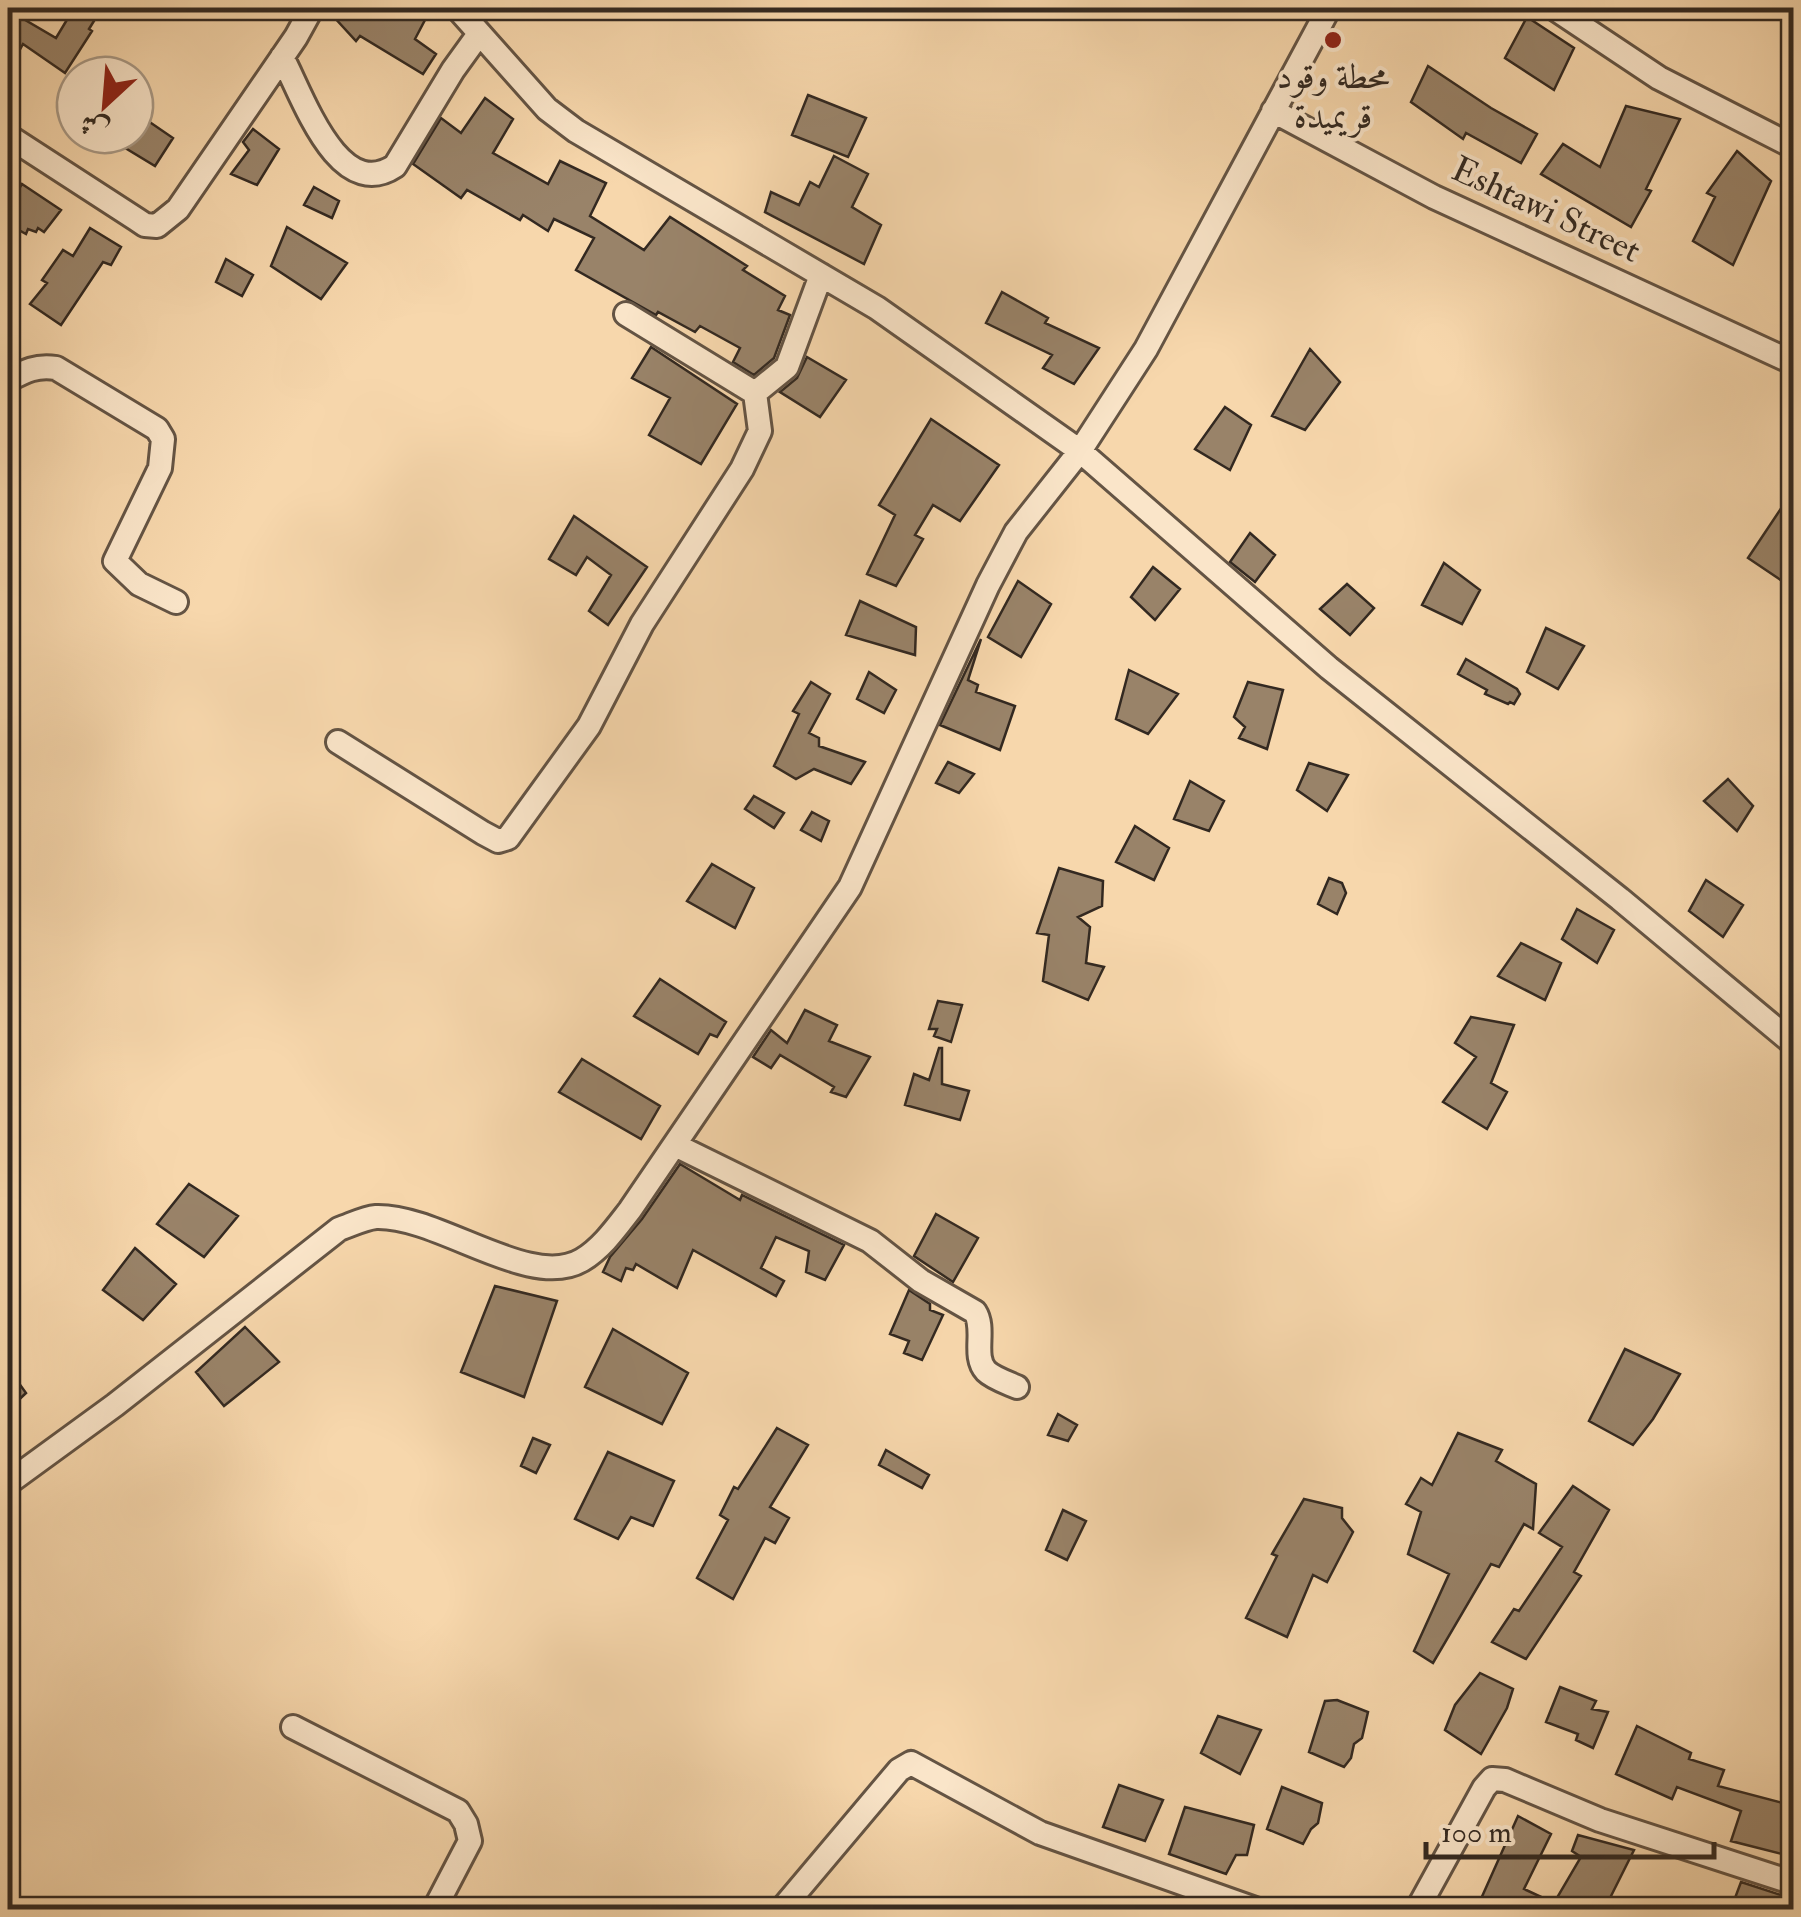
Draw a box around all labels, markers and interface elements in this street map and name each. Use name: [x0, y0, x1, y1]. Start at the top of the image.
marker: محطة وقود قريميدة: [1322, 29, 1344, 51]
north arrow: [55, 55, 155, 155]
place label: محطة وقود قريميدة: [1276, 55, 1390, 139]
text: ش: [75, 104, 115, 148]
street label: Eshtawi Street: [1445, 147, 1647, 273]
scale bar: [1426, 1797, 1714, 1859]
text: 100 m: [1441, 1814, 1512, 1851]

